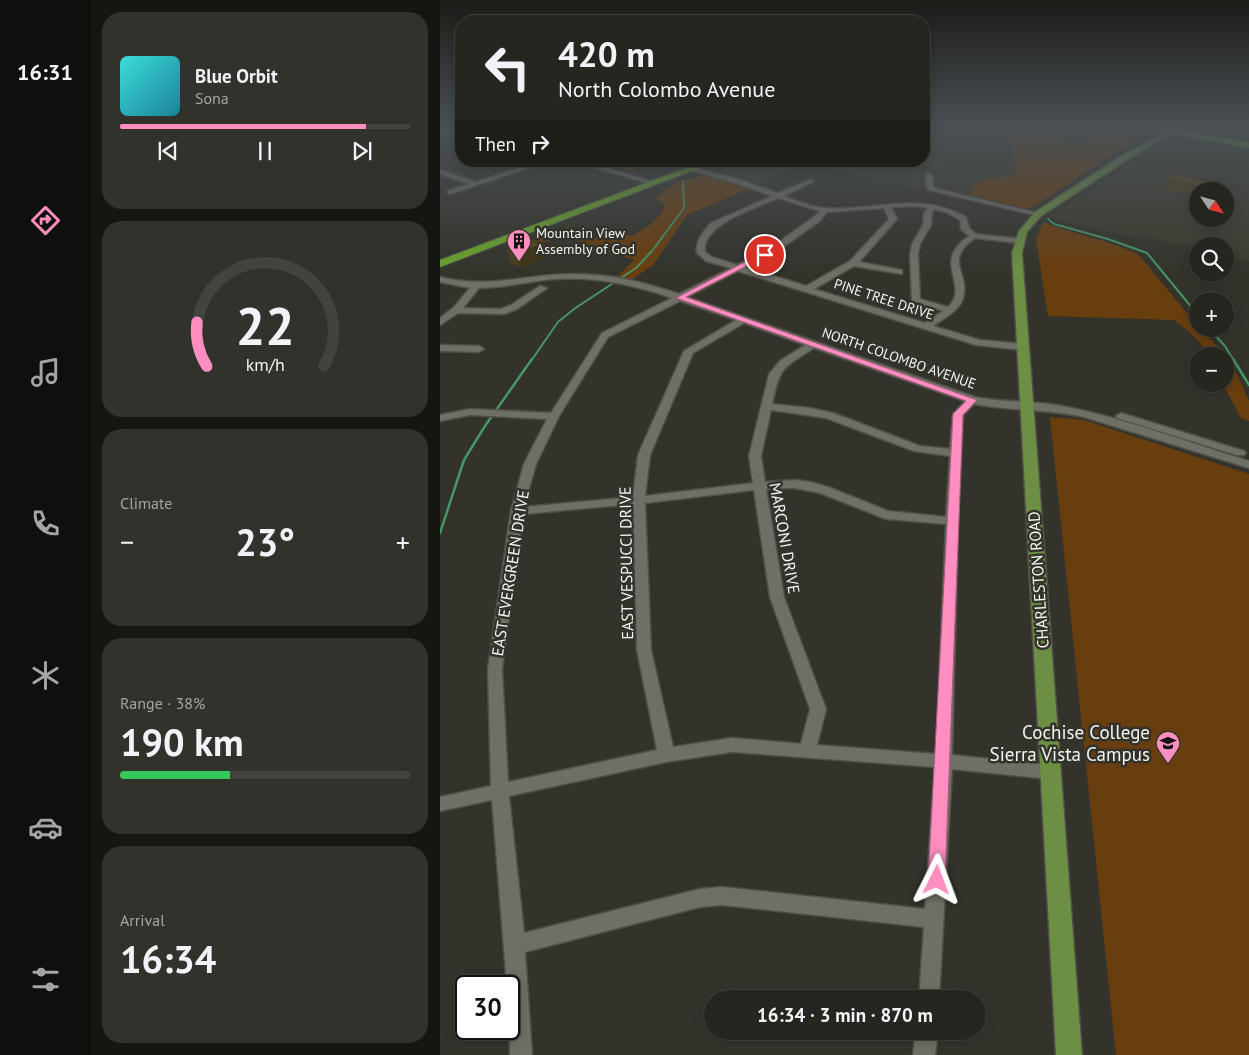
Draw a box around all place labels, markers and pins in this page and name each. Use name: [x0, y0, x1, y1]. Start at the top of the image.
place label: Mountain View Assembly of God: [536, 224, 635, 258]
building icon: Mountain View Assembly of God: [506, 228, 532, 262]
pin: [744, 234, 786, 276]
place label: Cochise College Sierra Vista Campus: [990, 720, 1150, 766]
school or university icon: Cochise College Sierra Vista Campus: [1155, 730, 1181, 764]

